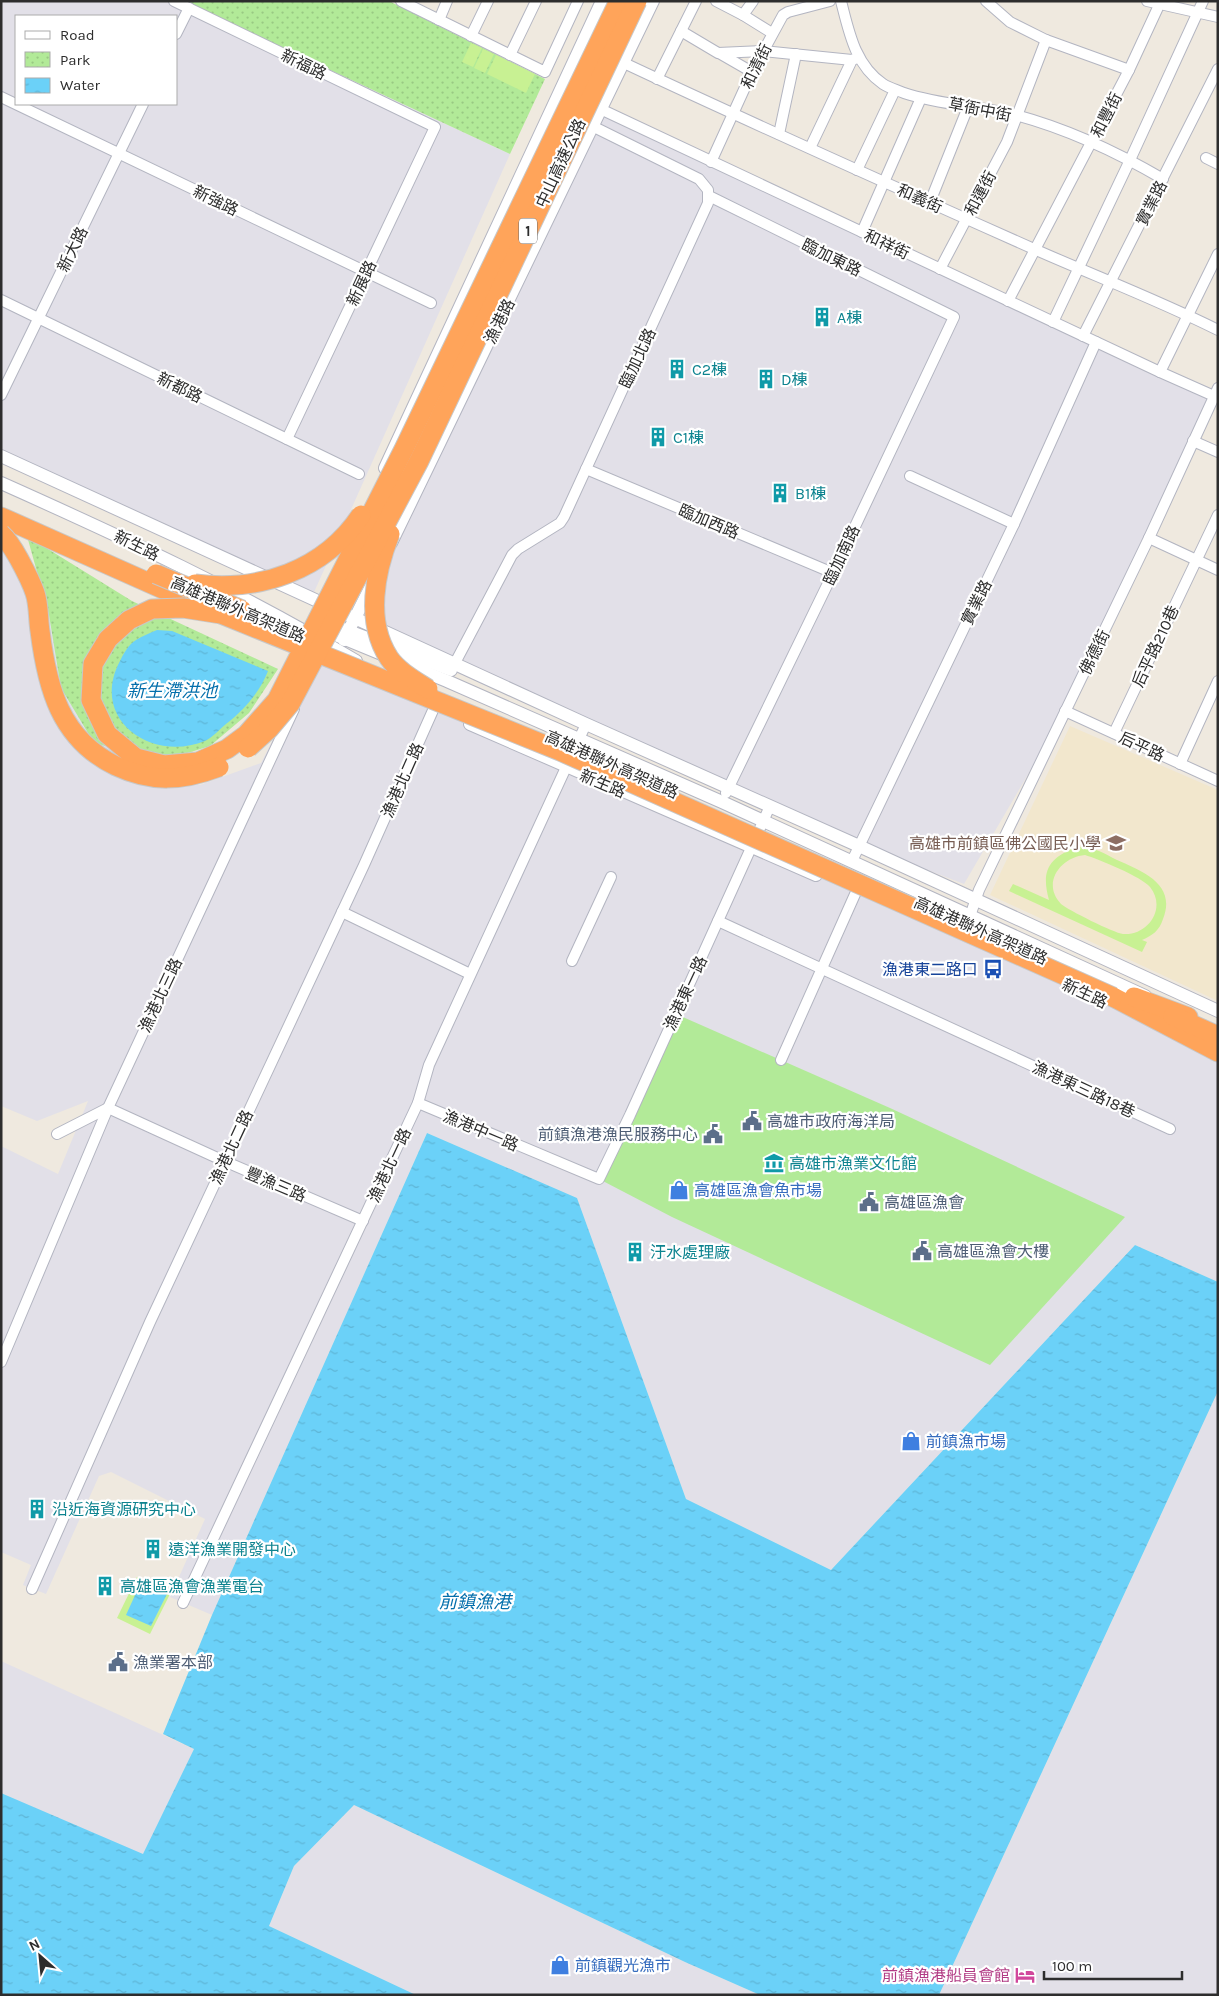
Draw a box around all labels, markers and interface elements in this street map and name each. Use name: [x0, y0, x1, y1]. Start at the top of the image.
legend: [15, 15, 178, 105]
text: Road: [60, 26, 95, 44]
street label: 和清街: [737, 40, 776, 92]
street label: 新福路: [278, 45, 330, 84]
text: Park: [60, 51, 90, 69]
text: Water: [60, 76, 101, 94]
street label: 和豐街: [1087, 90, 1126, 141]
street label: 草衙中街: [947, 94, 1013, 125]
street label: 中山高速公路: [532, 116, 589, 211]
street label: 和運街: [961, 168, 1000, 219]
street label: 實業路: [1132, 178, 1171, 229]
street label: 和義街: [894, 180, 946, 217]
street label: 新強路: [190, 181, 242, 220]
road number: 1: [519, 218, 537, 244]
street label: 新大路: [53, 223, 92, 275]
street label: 和祥街: [861, 226, 913, 263]
street label: 臨加東路: [799, 235, 865, 280]
street label: 新展路: [343, 257, 380, 309]
street label: 漁港路: [480, 295, 519, 347]
building icon: A棟: [811, 306, 833, 328]
place label: A棟: [837, 308, 862, 327]
street label: 臨加北路: [615, 325, 660, 391]
building icon: C2棟: [666, 358, 688, 380]
place label: C2棟: [692, 360, 727, 379]
street label: 新都路: [154, 368, 206, 407]
building icon: D棟: [755, 368, 777, 390]
place label: D棟: [781, 370, 808, 389]
building icon: C1棟: [647, 426, 669, 448]
place label: C1棟: [673, 428, 704, 447]
building icon: B1棟: [769, 482, 791, 504]
place label: B1棟: [795, 484, 826, 503]
street label: 臨加西路: [676, 500, 742, 543]
street label: 臨加南路: [819, 522, 864, 588]
street label: 新生路: [111, 526, 163, 565]
street label: 高雄港聯外高架道路: [168, 573, 308, 646]
street label: 實業路: [957, 576, 996, 628]
street label: 后平路210巷: [1128, 602, 1183, 690]
street label: 佛德街: [1075, 626, 1114, 678]
water label: 新生滯洪池: [127, 680, 219, 702]
street label: 高雄港聯外高架道路: [542, 726, 681, 802]
street label: 后平路: [1116, 728, 1168, 765]
street label: 漁港北二路: [378, 740, 427, 821]
street label: 新生路: [577, 765, 629, 802]
school or university icon: 高雄市前鎮區佛公國民小學: [1105, 832, 1127, 854]
place label: 高雄市前鎮區佛公國民小學: [909, 834, 1101, 853]
street label: 高雄港聯外高架道路: [911, 892, 1050, 968]
street label: 漁港東一路: [660, 953, 711, 1033]
street label: 漁港北三路: [135, 955, 186, 1035]
bus stop icon: 漁港東二路口: [982, 958, 1004, 980]
place label: 漁港東二路口: [882, 960, 978, 979]
street label: 新生路: [1059, 975, 1111, 1012]
street label: 漁港東三路18巷: [1029, 1057, 1138, 1122]
street label: 漁港中一路: [440, 1106, 521, 1155]
street label: 漁港北二路: [206, 1107, 257, 1187]
public building icon: 高雄市政府海洋局: [741, 1110, 763, 1132]
place label: 高雄市政府海洋局: [767, 1112, 895, 1131]
public building icon: 前鎮漁港漁民服務中心: [702, 1123, 724, 1145]
street label: 漁港北一路: [364, 1125, 415, 1205]
place label: 前鎮漁港漁民服務中心: [538, 1125, 698, 1144]
museum icon: 高雄市漁業文化館: [763, 1152, 785, 1174]
place label: 高雄市漁業文化館: [789, 1154, 917, 1173]
street label: 豐漁三路: [243, 1163, 309, 1206]
shop icon: 高雄區漁會魚市場: [668, 1179, 690, 1201]
place label: 高雄區漁會魚市場: [694, 1181, 822, 1200]
public building icon: 高雄區漁會: [858, 1191, 880, 1213]
place label: 高雄區漁會: [884, 1193, 964, 1212]
public building icon: 高雄區漁會大樓: [911, 1240, 933, 1262]
building icon: 汙水處理廠: [624, 1241, 646, 1263]
place label: 高雄區漁會大樓: [937, 1242, 1049, 1261]
place label: 汙水處理廠: [650, 1243, 730, 1262]
shop icon: 前鎮漁市場: [900, 1430, 922, 1452]
place label: 前鎮漁市場: [926, 1432, 1006, 1451]
building icon: 沿近海資源研究中心: [26, 1498, 48, 1520]
place label: 沿近海資源研究中心: [52, 1500, 196, 1519]
building icon: 遠洋漁業開發中心: [142, 1538, 164, 1560]
place label: 遠洋漁業開發中心: [168, 1540, 296, 1559]
building icon: 高雄區漁會漁業電台: [94, 1575, 116, 1597]
place label: 高雄區漁會漁業電台: [120, 1577, 264, 1596]
water label: 前鎮漁港: [439, 1591, 514, 1613]
public building icon: 漁業署本部: [107, 1651, 129, 1673]
place label: 漁業署本部: [133, 1653, 213, 1672]
north arrow: [15, 1931, 65, 1981]
text: N: [26, 1935, 43, 1955]
scale bar: [1044, 1948, 1182, 1980]
shop icon: 前鎮觀光漁市: [549, 1954, 571, 1976]
place label: 前鎮觀光漁市: [575, 1956, 671, 1975]
text: 100 m: [1052, 1957, 1092, 1975]
hotel icon: 前鎮漁港船員會館: [1014, 1964, 1036, 1986]
place label: 前鎮漁港船員會館: [882, 1966, 1010, 1985]

